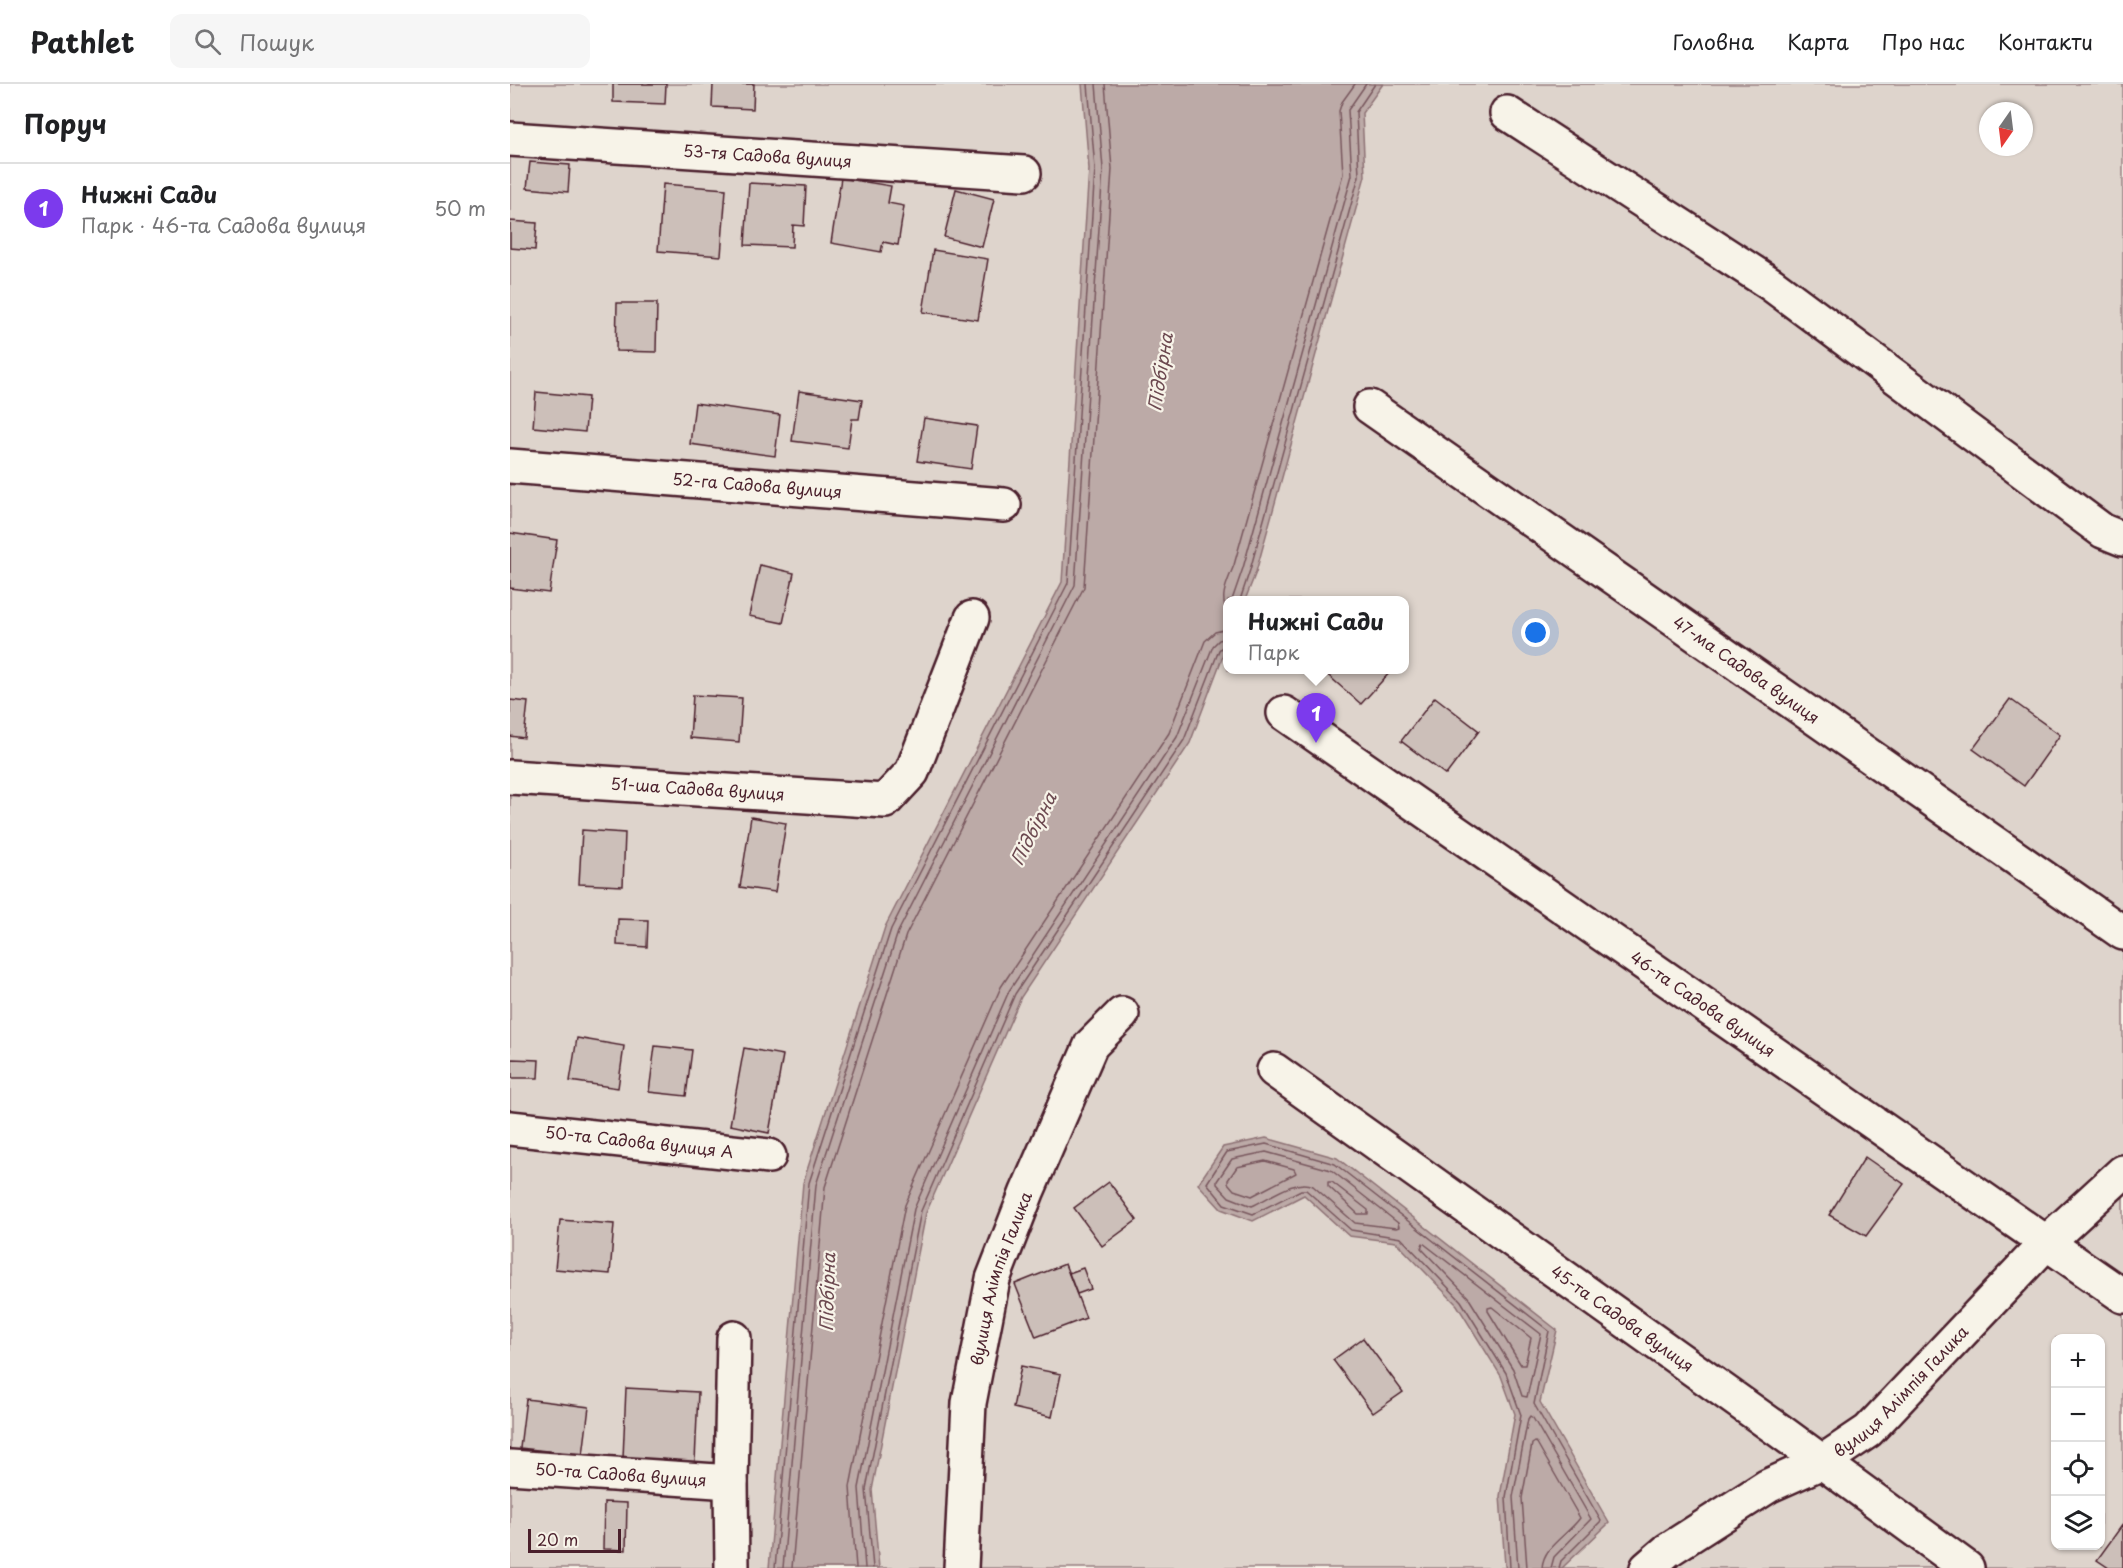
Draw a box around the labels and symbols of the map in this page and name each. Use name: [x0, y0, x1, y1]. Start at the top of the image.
north arrow: [1979, 102, 2033, 156]
street label: 53-тя Садова вулиця: [682, 137, 853, 173]
water label: Підбірна: [1140, 330, 1179, 413]
street label: 52-га Садова вулиця: [672, 466, 843, 503]
street label: 47-ма Садова вулиця: [1669, 609, 1825, 729]
your location: [1521, 618, 1550, 647]
pin: 1: [1296, 694, 1336, 743]
street label: 51-ша Садова вулиця: [610, 770, 785, 806]
water label: Підбірна: [1003, 787, 1063, 869]
street label: 46-та Садова вулиця: [1626, 944, 1781, 1062]
street label: 50-та Садова вулиця А: [544, 1119, 735, 1163]
street label: вулиця Алімпія Галика: [964, 1188, 1037, 1367]
water label: Підбірна: [812, 1251, 841, 1332]
street label: 45-та Садова вулиця: [1547, 1259, 1699, 1377]
street label: вулиця Алімпія Галика: [1828, 1319, 1973, 1462]
street label: 50-та Садова вулиця: [534, 1456, 707, 1491]
scale bar: [528, 1526, 621, 1554]

